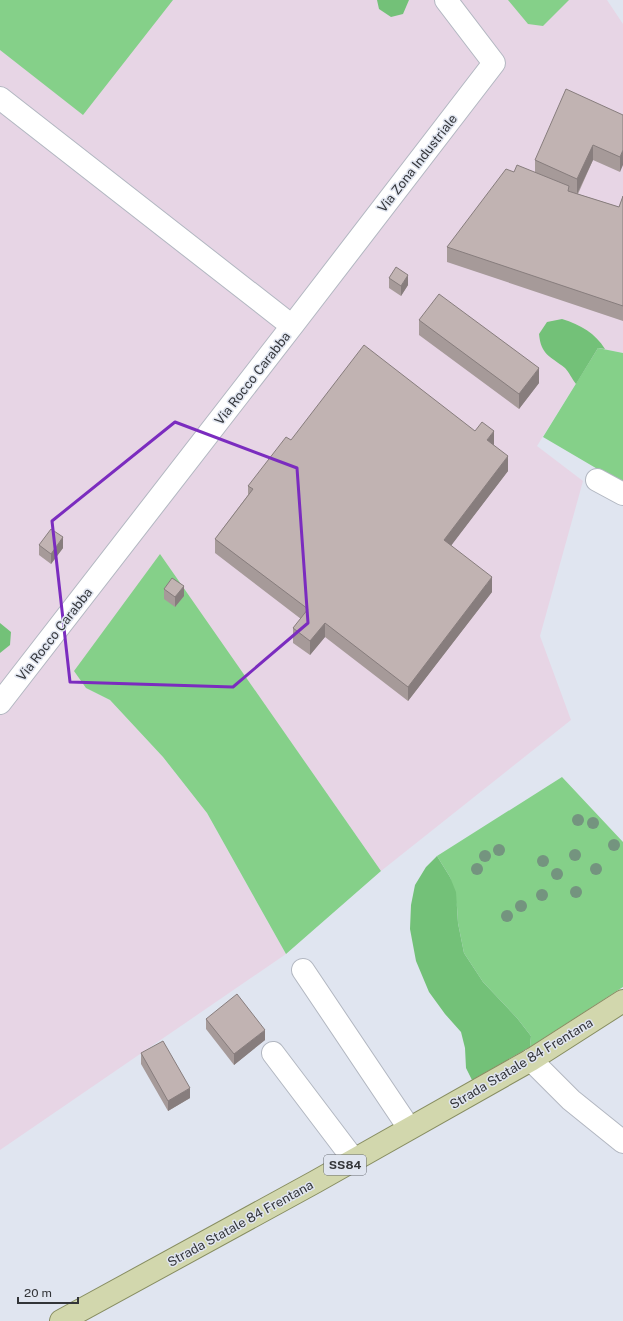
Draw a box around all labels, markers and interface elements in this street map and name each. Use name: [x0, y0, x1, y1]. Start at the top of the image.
street label: Via Zona Industriale: [375, 111, 460, 215]
street label: Via Rocco Carabba: [212, 329, 293, 428]
street label: Via Rocco Carabba: [14, 585, 95, 684]
street label: Strada Statale 84 Frentana: [447, 1015, 595, 1112]
road number: SS84: [324, 1155, 366, 1175]
street label: Strada Statale 84 Frentana: [165, 1177, 316, 1270]
scale bar: [18, 1279, 78, 1305]
text: 20 m: [24, 1286, 52, 1300]

